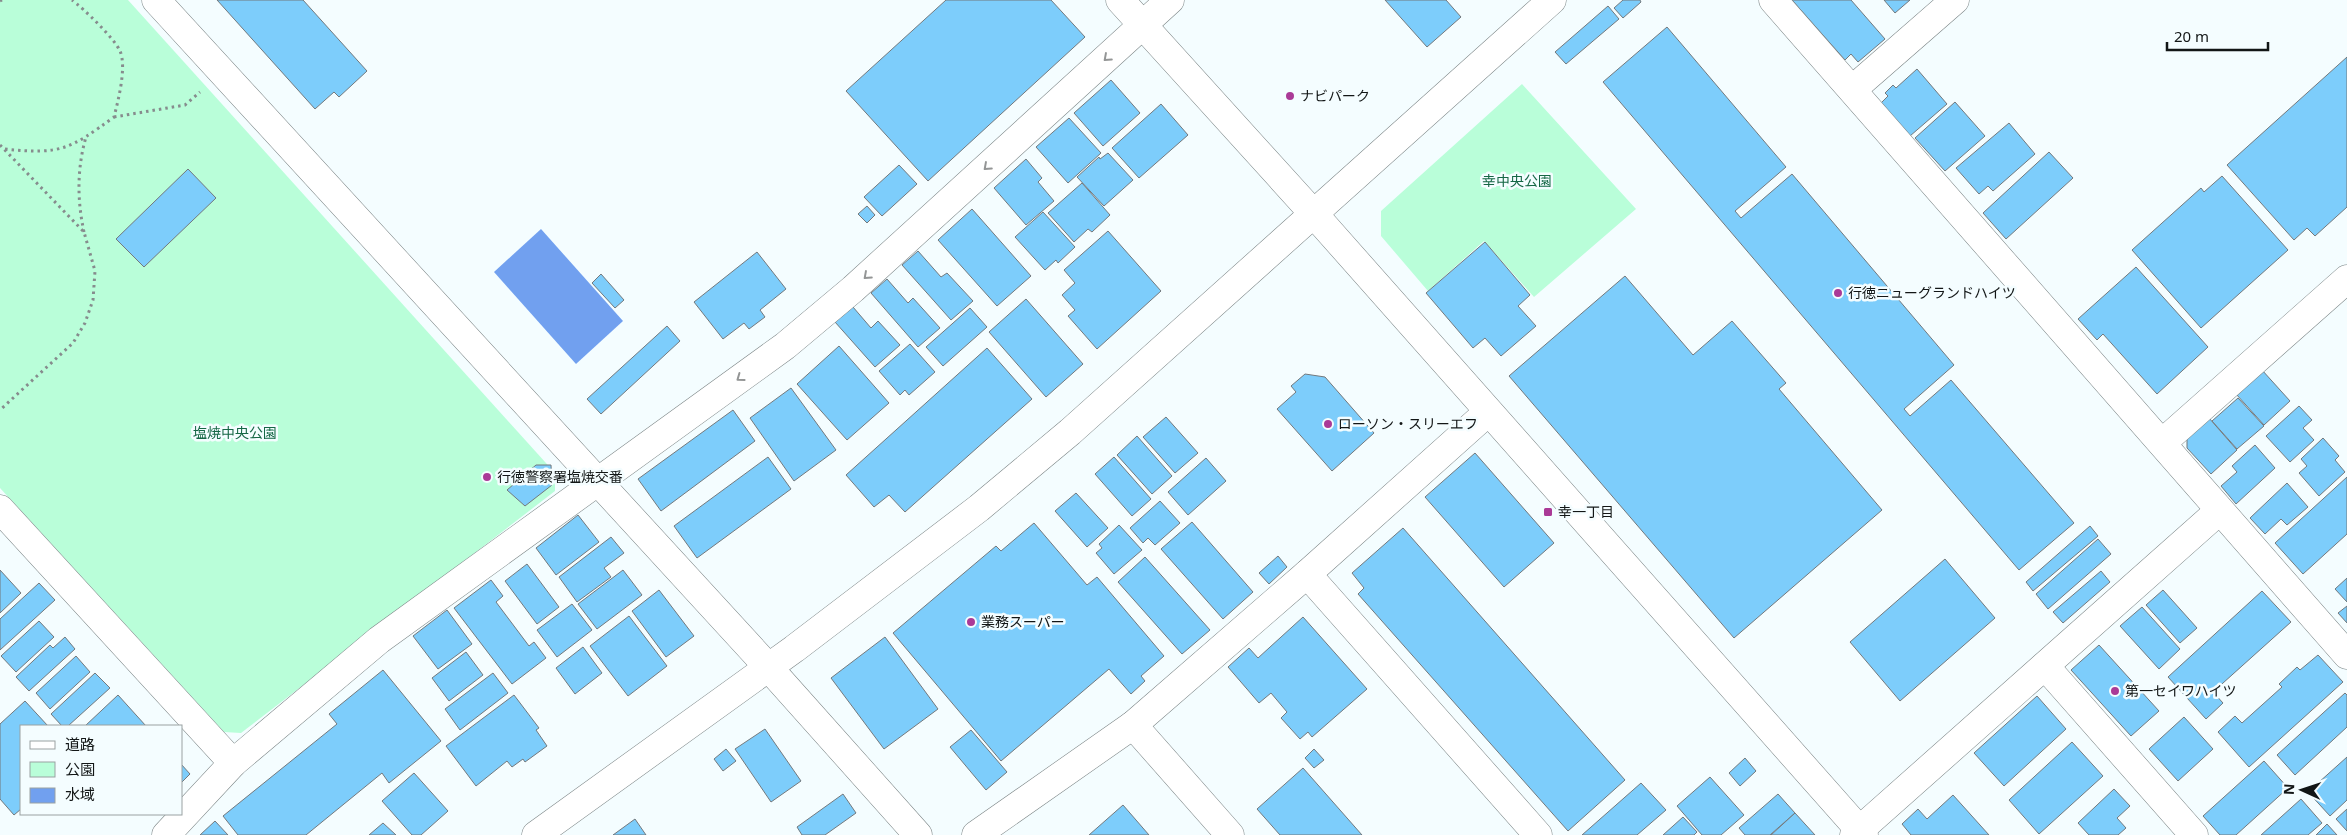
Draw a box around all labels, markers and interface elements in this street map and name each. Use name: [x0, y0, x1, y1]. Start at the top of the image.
scale bar: [2167, 20, 2268, 52]
text: 20 m: [2174, 26, 2209, 46]
one-way arrow: [1104, 52, 1113, 61]
place label: ナビパーク: [1300, 86, 1370, 105]
marker: ナビパーク: [1284, 90, 1296, 102]
one-way arrow: [984, 161, 993, 170]
park label: 幸中央公園: [1482, 171, 1552, 190]
one-way arrow: [863, 270, 872, 279]
place label: 行徳ニューグランドハイツ: [1848, 283, 2016, 302]
marker: 行徳ニューグランドハイツ: [1832, 287, 1844, 299]
one-way arrow: [736, 372, 746, 381]
place label: ローソン・スリーエフ: [1338, 414, 1478, 433]
marker: ローソン・スリーエフ: [1322, 418, 1334, 430]
park label: 塩焼中央公園: [193, 423, 277, 442]
place label: 行徳警察署塩焼交番: [497, 467, 623, 486]
marker: 行徳警察署塩焼交番: [481, 471, 493, 483]
place label: 幸一丁目: [1558, 502, 1614, 521]
marker: 幸一丁目: [1542, 506, 1554, 518]
place label: 業務スーパー: [981, 612, 1065, 631]
marker: 業務スーパー: [965, 616, 977, 628]
place label: 第一セイワハイツ: [2125, 681, 2237, 700]
marker: 第一セイワハイツ: [2109, 685, 2121, 697]
legend: [20, 725, 182, 815]
text: 道路: [65, 734, 95, 754]
text: 公園: [65, 759, 95, 779]
north arrow: [2277, 765, 2327, 815]
text: N: [2279, 783, 2298, 795]
text: 水域: [65, 784, 95, 804]

